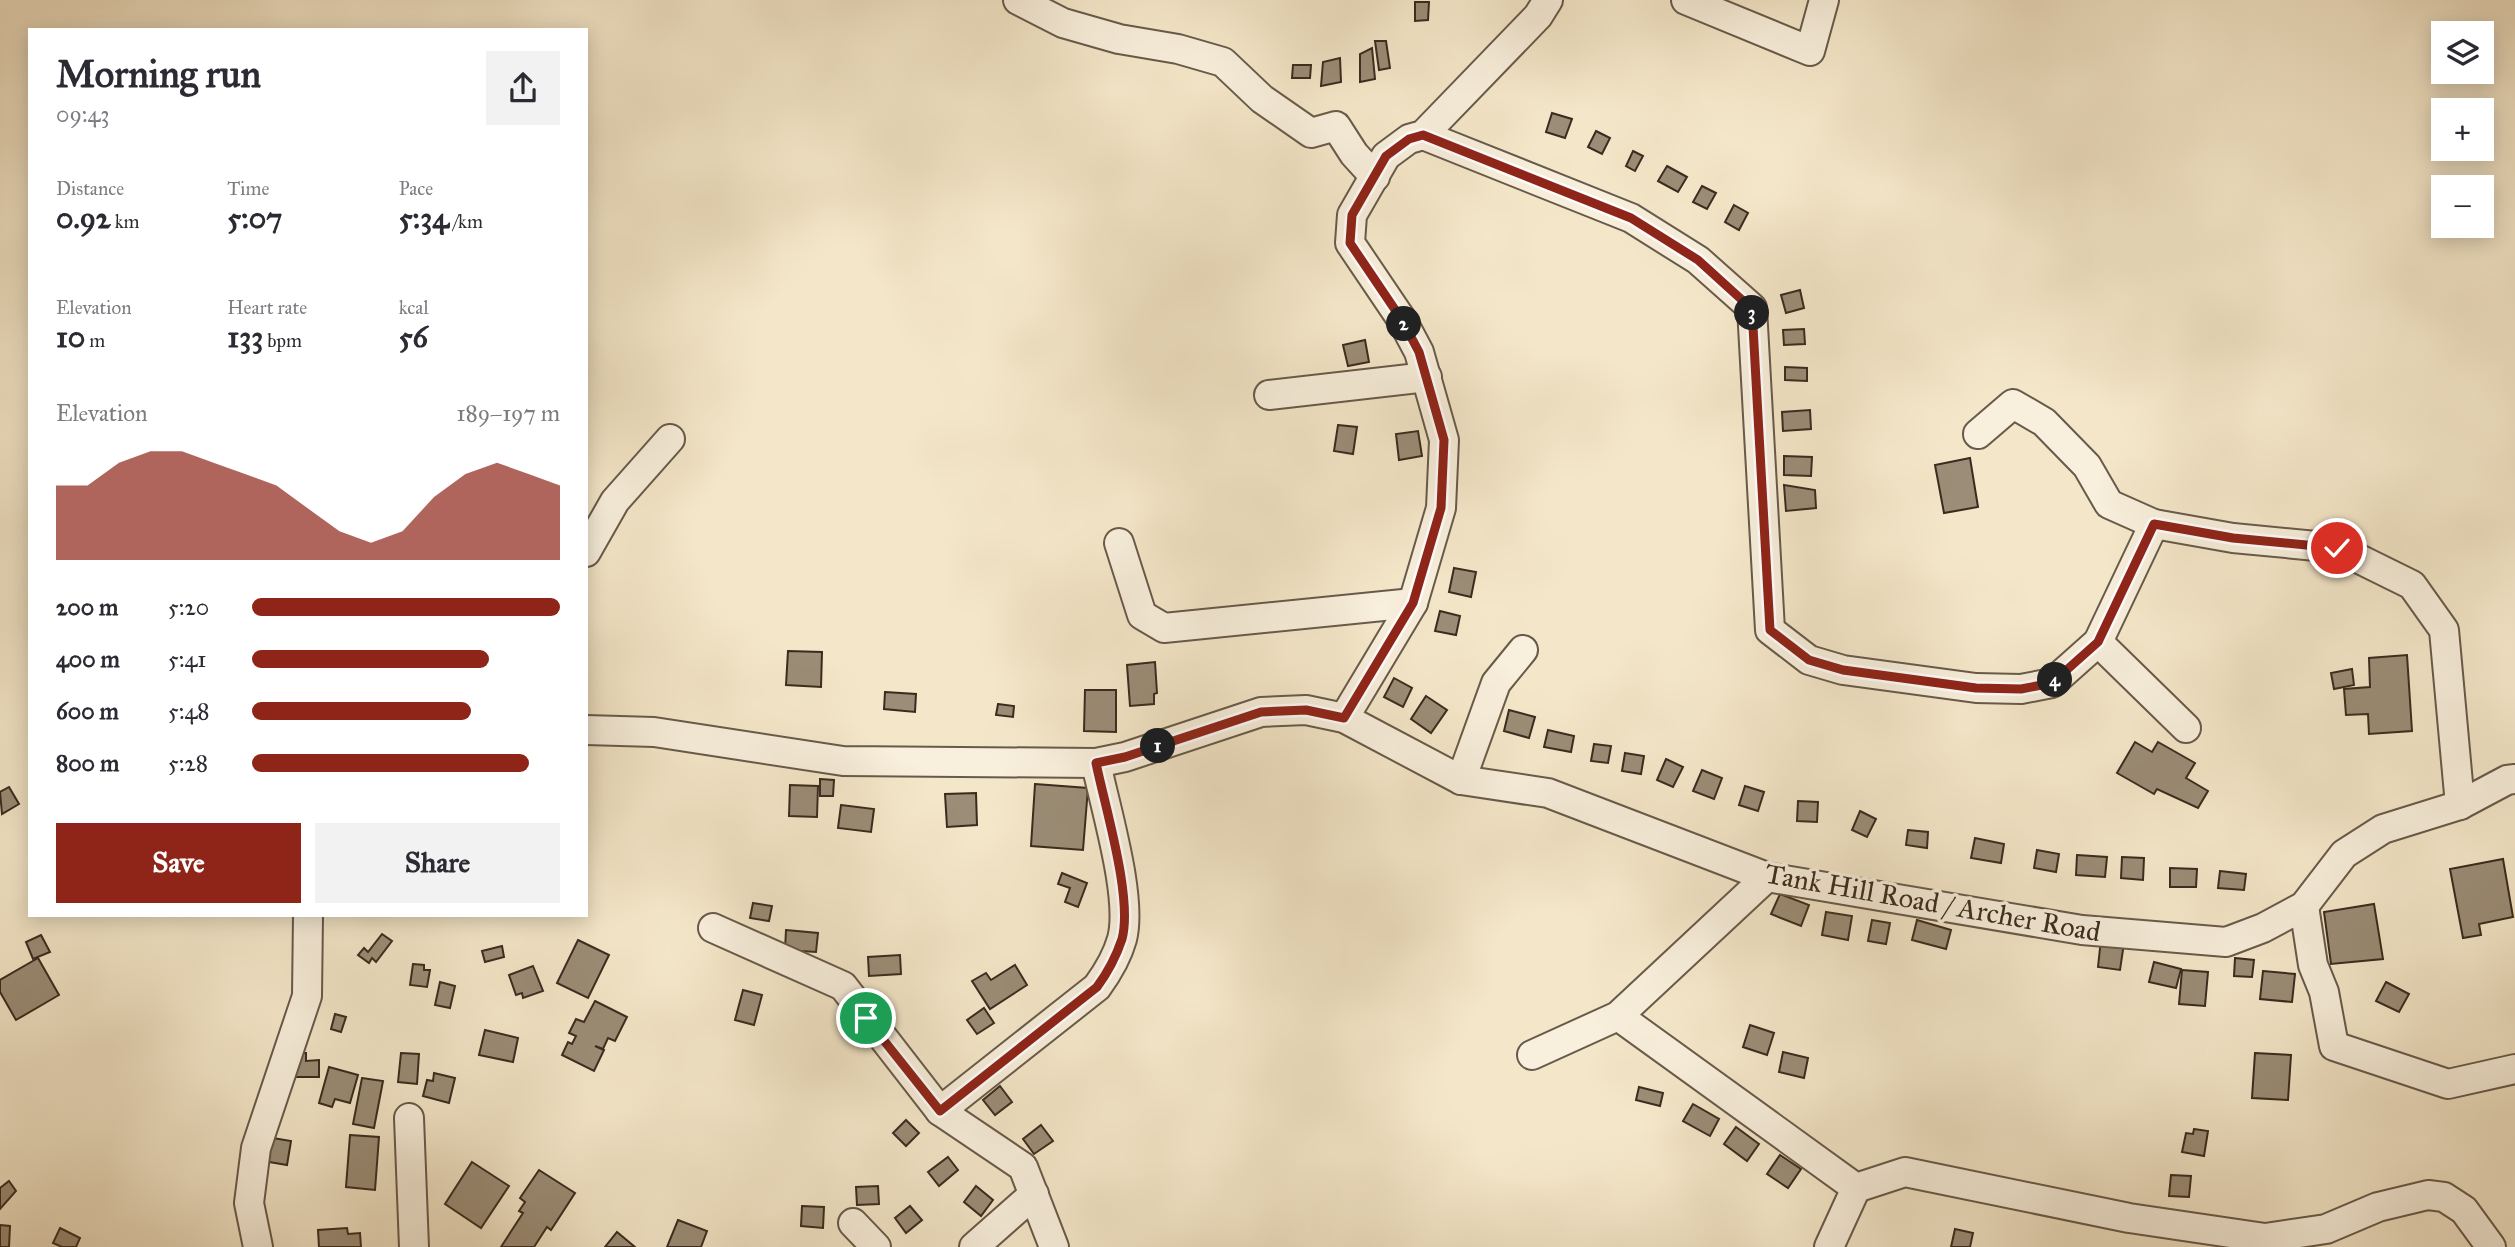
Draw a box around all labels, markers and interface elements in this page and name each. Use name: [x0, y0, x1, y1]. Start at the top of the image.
map controls: [2431, 21, 2494, 238]
button: layers: [2431, 21, 2494, 84]
text: Morning run: [56, 51, 261, 97]
button: share: [486, 51, 560, 125]
button: +: [2431, 98, 2494, 161]
text: 09:43: [56, 100, 110, 128]
button: −: [2431, 175, 2494, 238]
text: Distance: [56, 177, 124, 200]
text: Time: [227, 177, 269, 200]
text: Pace: [399, 177, 433, 200]
text: 0.92: [56, 200, 111, 236]
text: 5:07: [227, 200, 282, 236]
text: 5:34: [399, 200, 449, 236]
text: km: [111, 210, 140, 233]
text: /km: [449, 210, 483, 233]
text: Elevation: [56, 296, 131, 319]
text: Heart rate: [227, 296, 307, 319]
text: kcal: [399, 296, 429, 319]
pin: 3: [1734, 296, 1770, 330]
text: 3: [1748, 301, 1755, 324]
pin: 2: [1386, 306, 1422, 342]
text: 2: [1399, 312, 1408, 335]
text: 10: [56, 319, 85, 355]
text: 133: [227, 319, 263, 355]
text: 56: [399, 319, 428, 355]
text: m: [85, 329, 105, 352]
text: bpm: [263, 329, 302, 352]
text: Elevation: [56, 399, 147, 427]
text: 189–197 m: [456, 399, 560, 427]
pin: [2307, 518, 2367, 578]
icon: check: [2318, 529, 2356, 567]
text: 200 m: [56, 593, 118, 621]
text: 5:20: [168, 593, 209, 621]
text: 400 m: [56, 645, 120, 673]
text: 5:41: [168, 645, 206, 673]
pin: 4: [2038, 662, 2072, 698]
text: 4: [2049, 668, 2060, 691]
text: 600 m: [56, 697, 119, 725]
text: 5:48: [168, 697, 210, 725]
pin: 1: [1140, 728, 1176, 764]
text: 1: [1154, 734, 1161, 757]
text: 800 m: [56, 749, 119, 777]
text: 5:28: [168, 749, 208, 777]
button: Save: [56, 823, 301, 903]
button: Share: [315, 823, 560, 903]
street label: Tank Hill Road / Archer Road: [1762, 856, 2103, 949]
pin: [836, 988, 896, 1048]
icon: arrive: [847, 999, 885, 1037]

